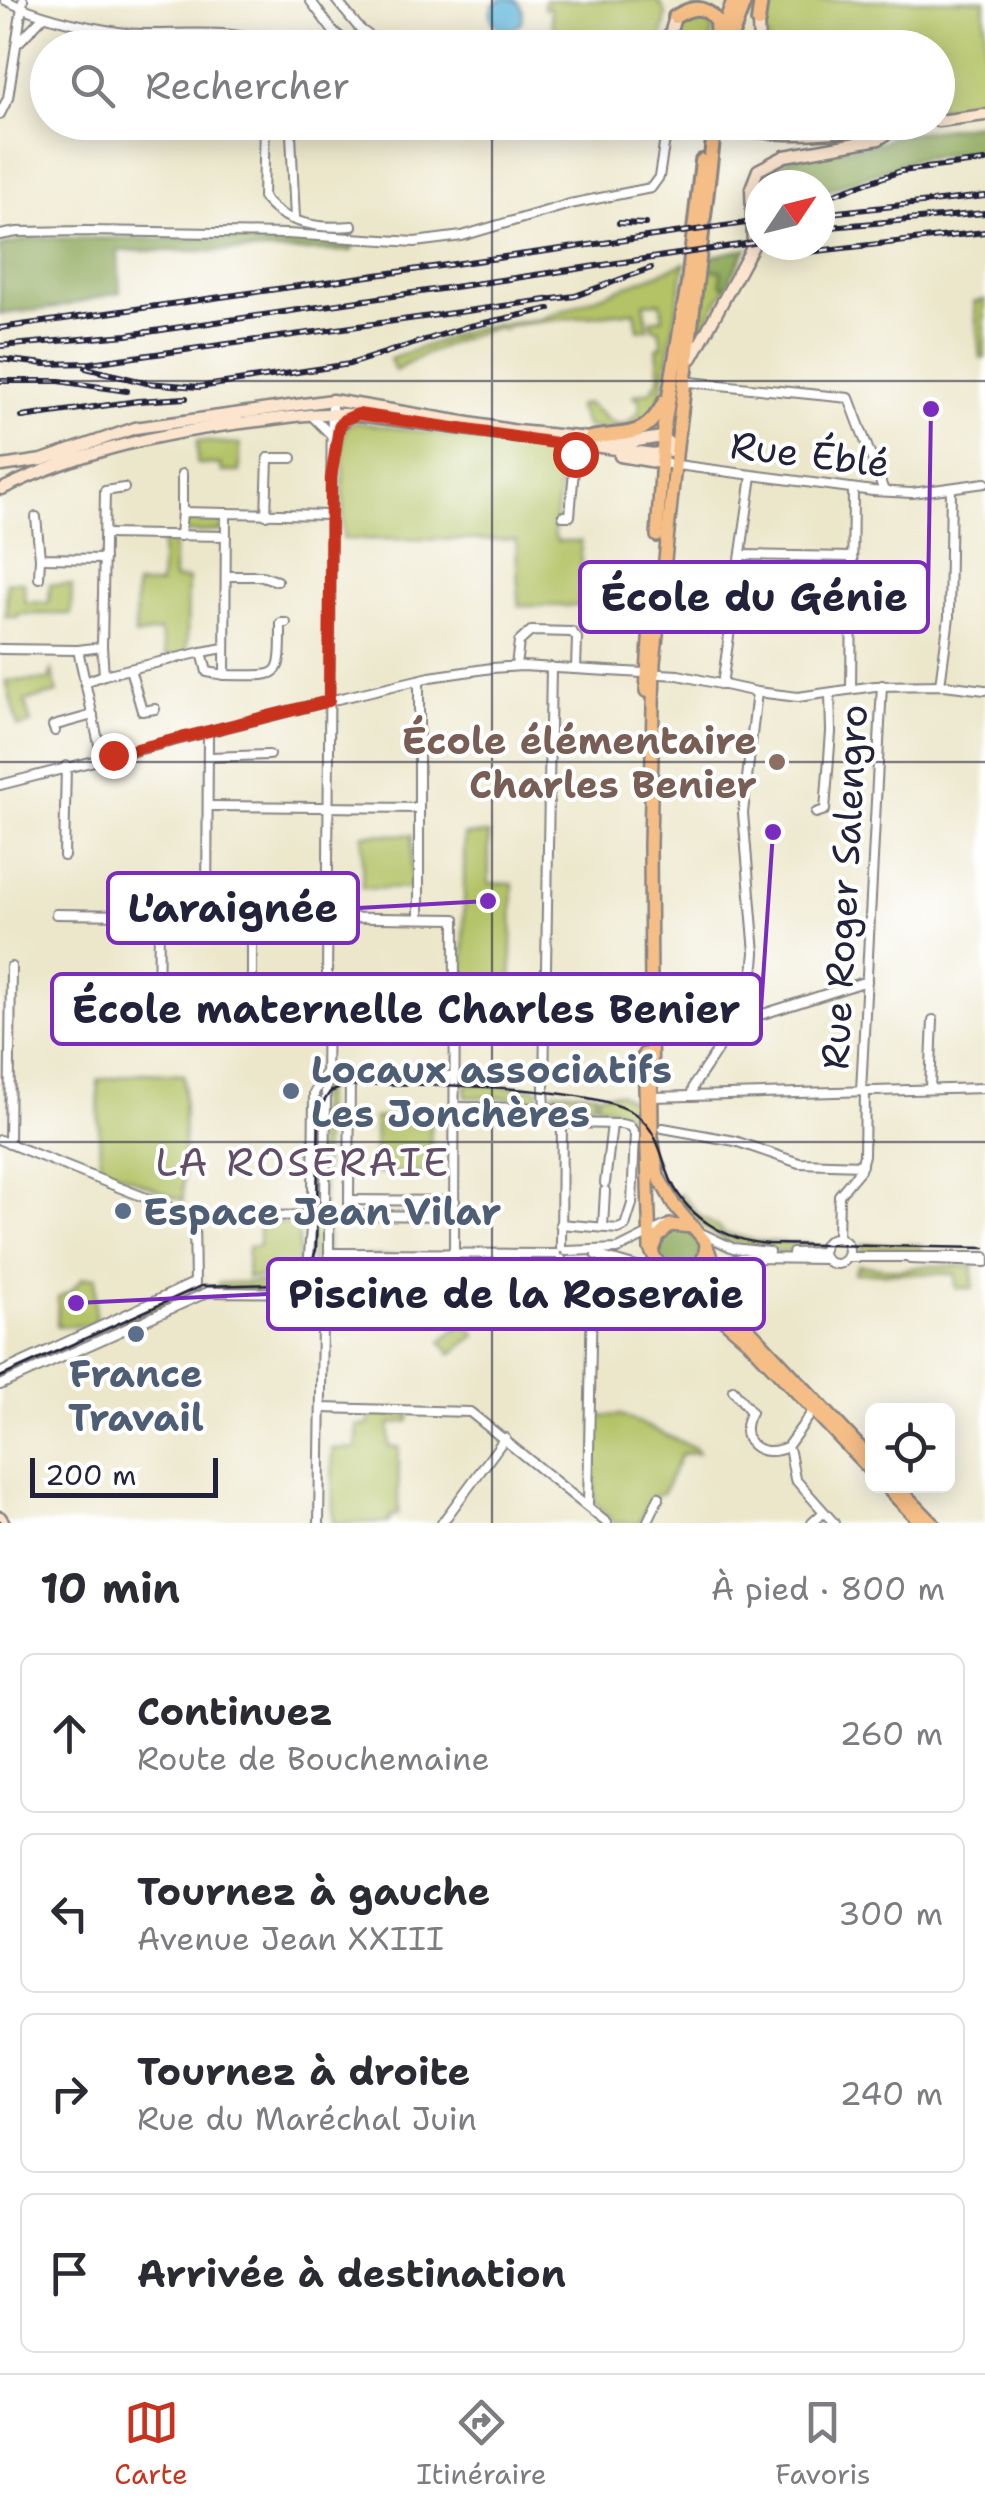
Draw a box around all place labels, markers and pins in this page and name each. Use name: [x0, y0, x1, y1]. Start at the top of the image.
callout: École du Génie: [580, 562, 928, 632]
place label: École élémentaire Charles Benier: [402, 715, 757, 810]
marker: École élémentaire Charles Benier: [766, 751, 788, 773]
callout: L'araignée: [108, 873, 358, 943]
callout: École maternelle Charles Benier: [52, 974, 761, 1044]
place label: Locaux associatifs Les Jonchères: [311, 1044, 672, 1139]
marker: Locaux associatifs Les Jonchères: [280, 1080, 302, 1102]
place label: Espace Jean Vilar: [143, 1186, 501, 1237]
marker: Espace Jean Vilar: [112, 1200, 134, 1222]
callout: Piscine de la Roseraie: [268, 1259, 764, 1329]
marker: France Travail: [125, 1323, 147, 1345]
place label: France Travail: [68, 1348, 204, 1443]

